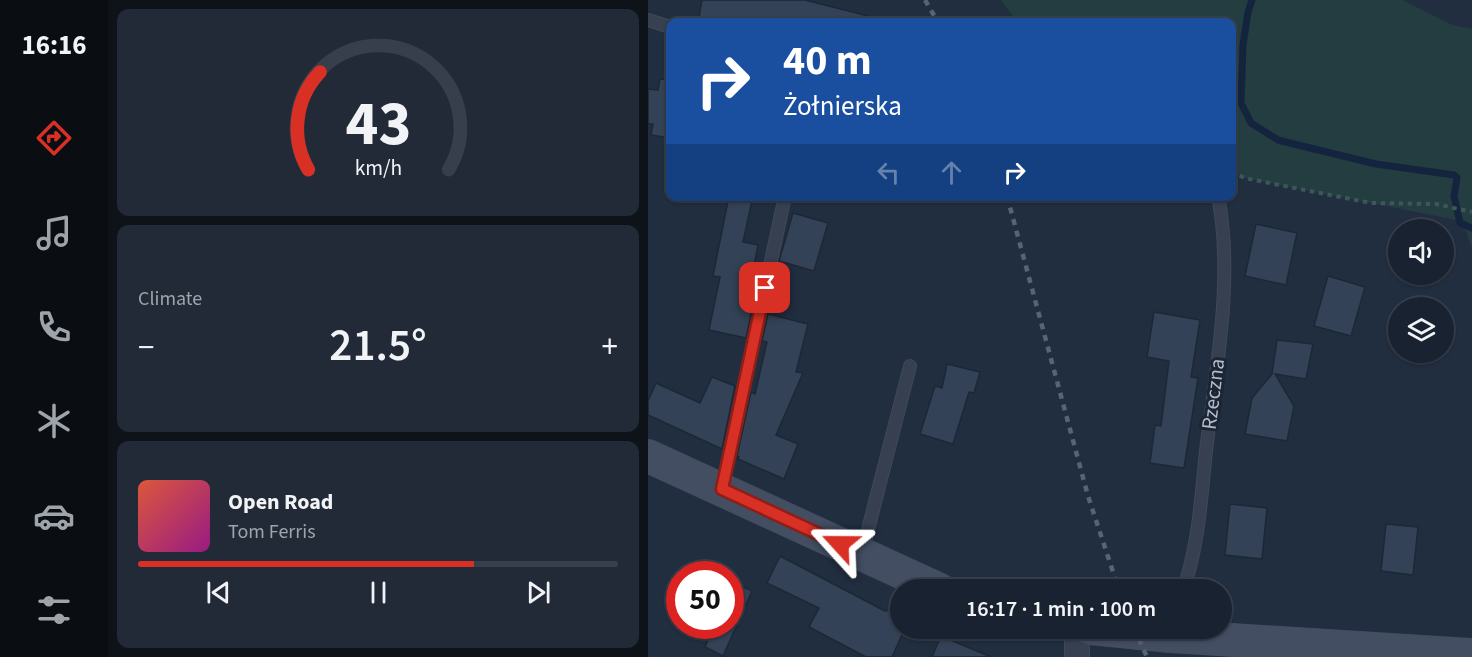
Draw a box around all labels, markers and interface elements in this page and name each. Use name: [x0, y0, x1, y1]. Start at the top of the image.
text: 16:16: [21, 26, 87, 65]
text: 40 m: [783, 31, 872, 91]
icon: right: [684, 42, 762, 120]
text: 43: [345, 80, 411, 169]
text: Żołnierska: [783, 87, 902, 126]
icon: directions: [33, 117, 75, 159]
text: km/h: [354, 153, 402, 184]
icon: left: [872, 156, 905, 189]
icon: ahead: [935, 156, 968, 189]
icon: right: [998, 156, 1031, 189]
icon: music: [33, 212, 75, 254]
map controls: [1388, 219, 1454, 363]
button: sound: [1388, 219, 1454, 285]
pin: [739, 262, 790, 313]
icon: arrive: [748, 271, 781, 304]
text: Climate: [138, 285, 202, 313]
button: layers: [1388, 297, 1454, 363]
icon: phone: [33, 306, 75, 348]
text: 21.5°: [329, 314, 427, 378]
text: −: [138, 324, 154, 371]
text: +: [602, 324, 618, 371]
street label: Rzeczna: [1194, 357, 1232, 431]
icon: climate: [33, 400, 75, 442]
text: Open Road: [228, 486, 333, 518]
icon: car: [33, 495, 75, 537]
position arrow: [808, 512, 872, 576]
text: Tom Ferris: [228, 518, 316, 546]
speed limit sign: 50: [666, 561, 744, 639]
icon: previous: [202, 576, 235, 609]
icon: pause: [362, 576, 395, 609]
icon: next: [522, 576, 555, 609]
icon: filters: [33, 589, 75, 631]
text: 16:17 · 1 min · 100 m: [966, 593, 1156, 625]

